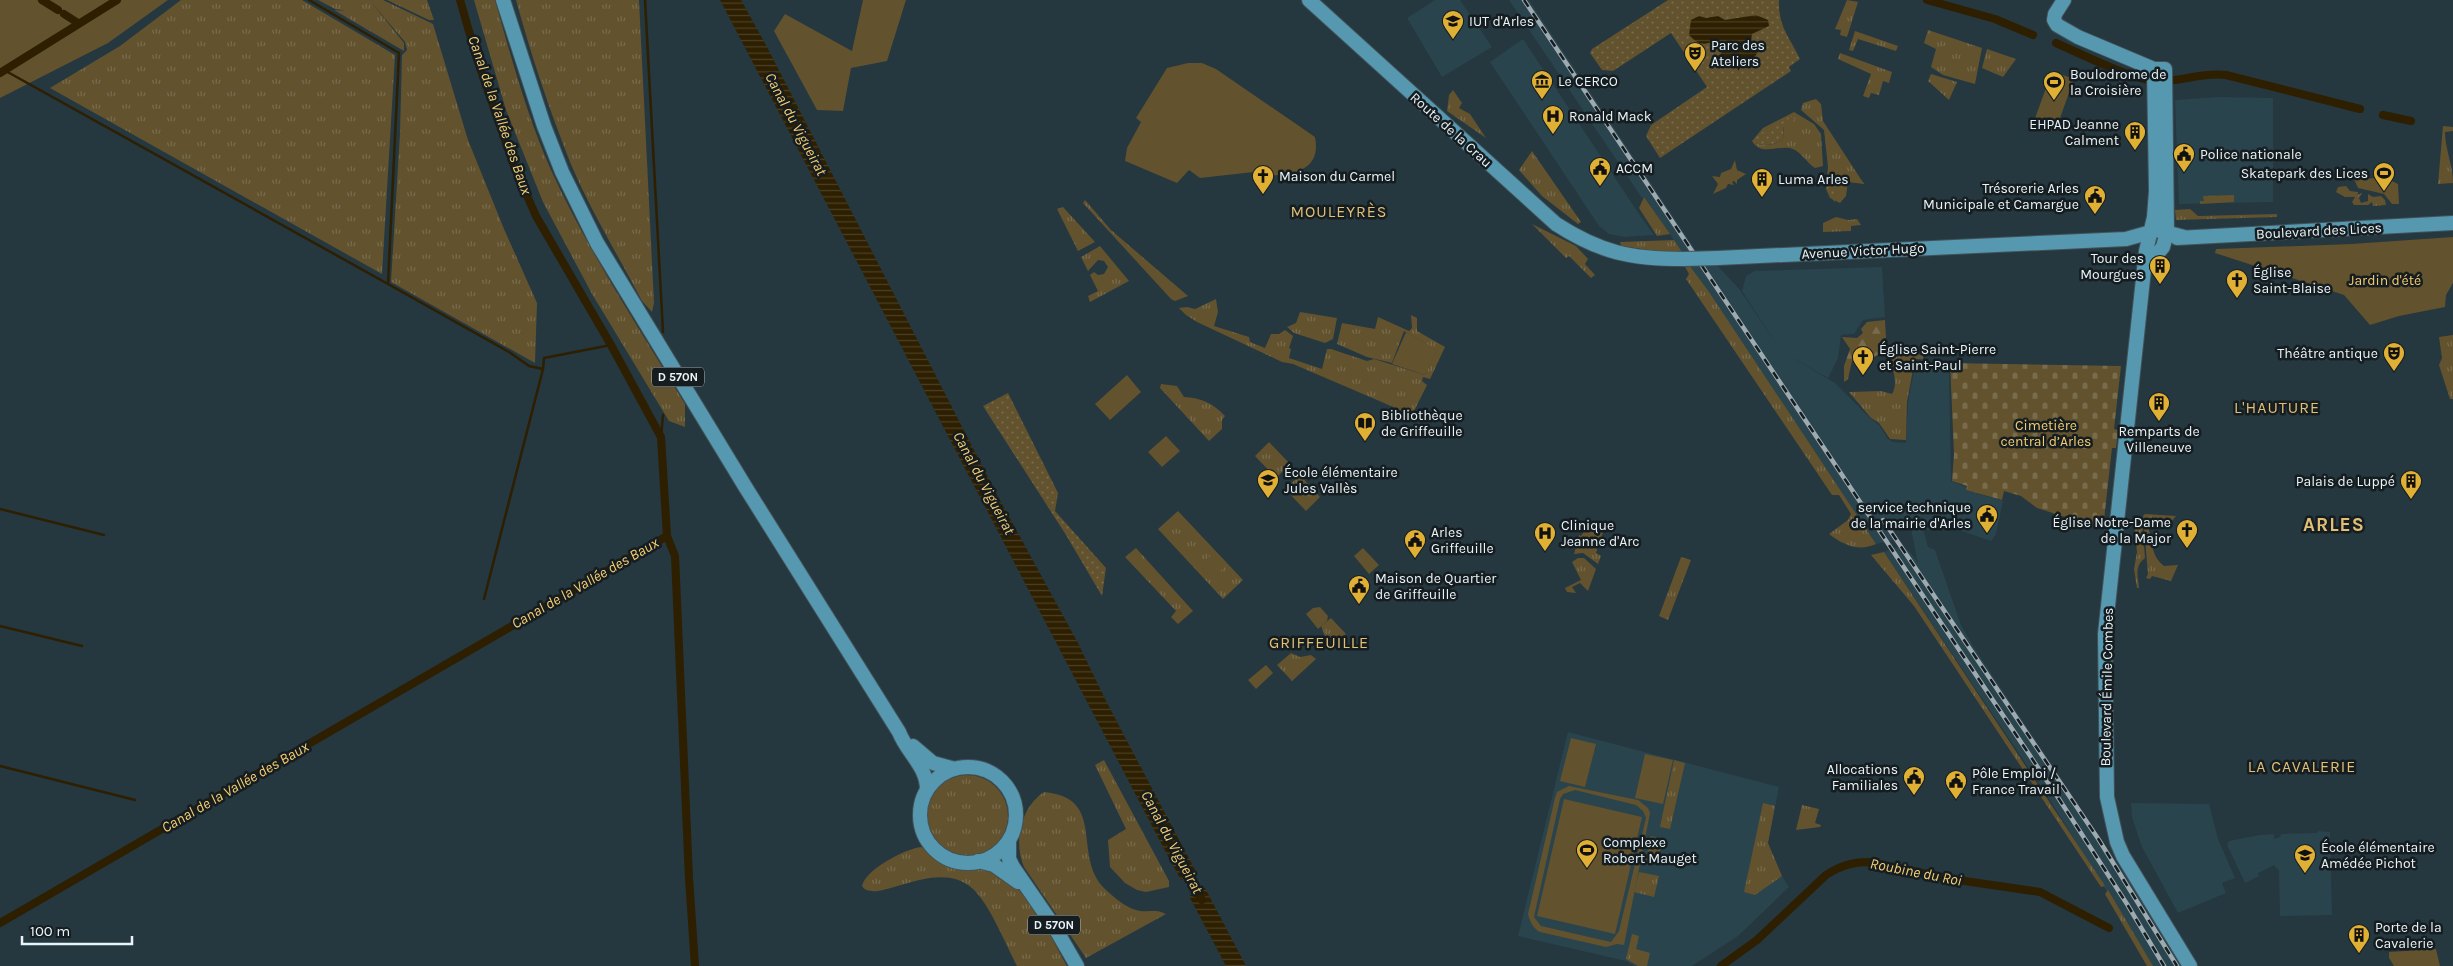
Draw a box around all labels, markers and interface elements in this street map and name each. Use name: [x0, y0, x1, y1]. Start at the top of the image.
school or university icon: IUT d'Arles: [1441, 9, 1465, 40]
place label: IUT d'Arles: [1469, 13, 1534, 30]
water label: Canal de la Vallée des Baux: [464, 33, 536, 198]
place label: Parc des Ateliers: [1711, 37, 1765, 70]
theatre icon: Parc des Ateliers: [1683, 41, 1707, 72]
place label: Boulodrome de la Croisière: [2070, 66, 2167, 99]
water label: Canal du Vigueirat: [761, 69, 831, 179]
museum icon: Le CERCO: [1530, 69, 1554, 100]
sports icon: Boulodrome de la Croisière: [2042, 70, 2066, 101]
place label: Le CERCO: [1558, 73, 1618, 90]
street label: Route de la Crau: [1407, 89, 1495, 171]
hospital icon: Ronald Mack: [1541, 104, 1565, 135]
place label: Ronald Mack: [1569, 108, 1652, 125]
place label: EHPAD Jeanne Calment: [2029, 116, 2119, 149]
building icon: EHPAD Jeanne Calment: [2123, 120, 2147, 151]
public building icon: Police nationale: [2172, 142, 2196, 173]
place label: Police nationale: [2200, 146, 2302, 163]
public building icon: ACCM: [1588, 156, 1612, 187]
place label: ACCM: [1616, 160, 1653, 177]
sports icon: Skatepark des Lices: [2372, 161, 2396, 192]
church icon: Maison du Carmel: [1251, 164, 1275, 195]
place label: Skatepark des Lices: [2241, 165, 2368, 182]
building icon: Luma Arles: [1750, 167, 1774, 198]
place label: Maison du Carmel: [1279, 168, 1395, 185]
place label: Luma Arles: [1778, 171, 1849, 188]
place label: Trésorerie Arles Municipale et Camargue: [1923, 180, 2079, 213]
public building icon: Trésorerie Arles Municipale et Camargue: [2083, 184, 2107, 215]
district label: MOULEYRÈS: [1290, 202, 1388, 221]
street label: Boulevard des Lices: [2256, 219, 2382, 243]
street label: Avenue Victor Hugo: [1801, 239, 1925, 263]
place label: Tour des Mourgues: [2080, 250, 2144, 283]
building icon: Tour des Mourgues: [2148, 254, 2172, 285]
place label: Église Saint-Blaise: [2253, 263, 2331, 297]
church icon: Église Saint-Blaise: [2225, 268, 2249, 299]
park label: Jardin d'été: [2349, 272, 2421, 289]
place label: Église Saint-Pierre et Saint-Paul: [1879, 340, 1996, 374]
theatre icon: Théâtre antique: [2382, 341, 2406, 372]
church icon: Église Saint-Pierre et Saint-Paul: [1851, 345, 1875, 376]
place label: Théâtre antique: [2277, 345, 2378, 362]
road number: D 570N: [652, 368, 704, 387]
building icon: Remparts de Villeneuve: [2147, 391, 2171, 422]
district label: L'HAUTURE: [2234, 398, 2320, 417]
place label: Bibliothèque de Griffeuille: [1381, 407, 1463, 440]
library icon: Bibliothèque de Griffeuille: [1353, 411, 1377, 442]
park label: Cimetière central d’Arles: [2001, 417, 2091, 450]
place label: Remparts de Villeneuve: [2118, 423, 2200, 456]
water label: Canal du Vigueirat: [949, 428, 1019, 538]
place label: École élémentaire Jules Vallès: [1284, 463, 1398, 497]
school or university icon: École élémentaire Jules Vallès: [1256, 468, 1280, 499]
building icon: Palais de Luppé: [2399, 469, 2423, 500]
place label: Palais de Luppé: [2296, 473, 2395, 490]
place label: service technique de la mairie d'Arles: [1851, 499, 1971, 532]
public building icon: service technique de la mairie d'Arles: [1975, 503, 1999, 534]
place label: Église Notre-Dame de la Major: [2052, 513, 2172, 547]
district label: ARLES: [2303, 514, 2365, 536]
place label: Clinique Jeanne d'Arc: [1561, 517, 1639, 550]
church icon: Église Notre-Dame de la Major: [2175, 518, 2199, 549]
hospital icon: Clinique Jeanne d'Arc: [1533, 521, 1557, 552]
place label: Arles Griffeuille: [1431, 524, 1494, 557]
public building icon: Arles Griffeuille: [1403, 528, 1427, 559]
water label: Canal de la Vallée des Baux: [508, 533, 663, 633]
place label: Maison de Quartier de Griffeuille: [1375, 570, 1497, 603]
public building icon: Maison de Quartier de Griffeuille: [1347, 574, 1371, 605]
street label: Boulevard Émile Combes: [2096, 607, 2117, 767]
district label: GRIFFEUILLE: [1269, 633, 1369, 652]
water label: Canal de la Vallée des Baux: [158, 737, 313, 837]
district label: LA CAVALERIE: [2248, 757, 2356, 776]
place label: Allocations Familiales: [1827, 761, 1898, 794]
public building icon: Allocations Familiales: [1902, 765, 1926, 796]
place label: Pôle Emploi / France Travail: [1972, 765, 2060, 798]
public building icon: Pôle Emploi / France Travail: [1944, 769, 1968, 800]
water label: Canal du Vigueirat: [1137, 787, 1207, 897]
place label: Complexe Robert Mauget: [1603, 834, 1697, 867]
sports icon: Complexe Robert Mauget: [1575, 838, 1599, 869]
place label: École élémentaire Amédée Pichot: [2321, 838, 2435, 872]
school or university icon: École élémentaire Amédée Pichot: [2293, 843, 2317, 874]
water label: Roubine du Roi: [1869, 854, 1963, 890]
scale bar: [22, 914, 132, 946]
road number: D 570N: [1028, 916, 1080, 934]
place label: Porte de la Cavalerie: [2375, 919, 2442, 952]
text: 100 m: [30, 922, 70, 940]
building icon: Porte de la Cavalerie: [2347, 923, 2371, 954]

